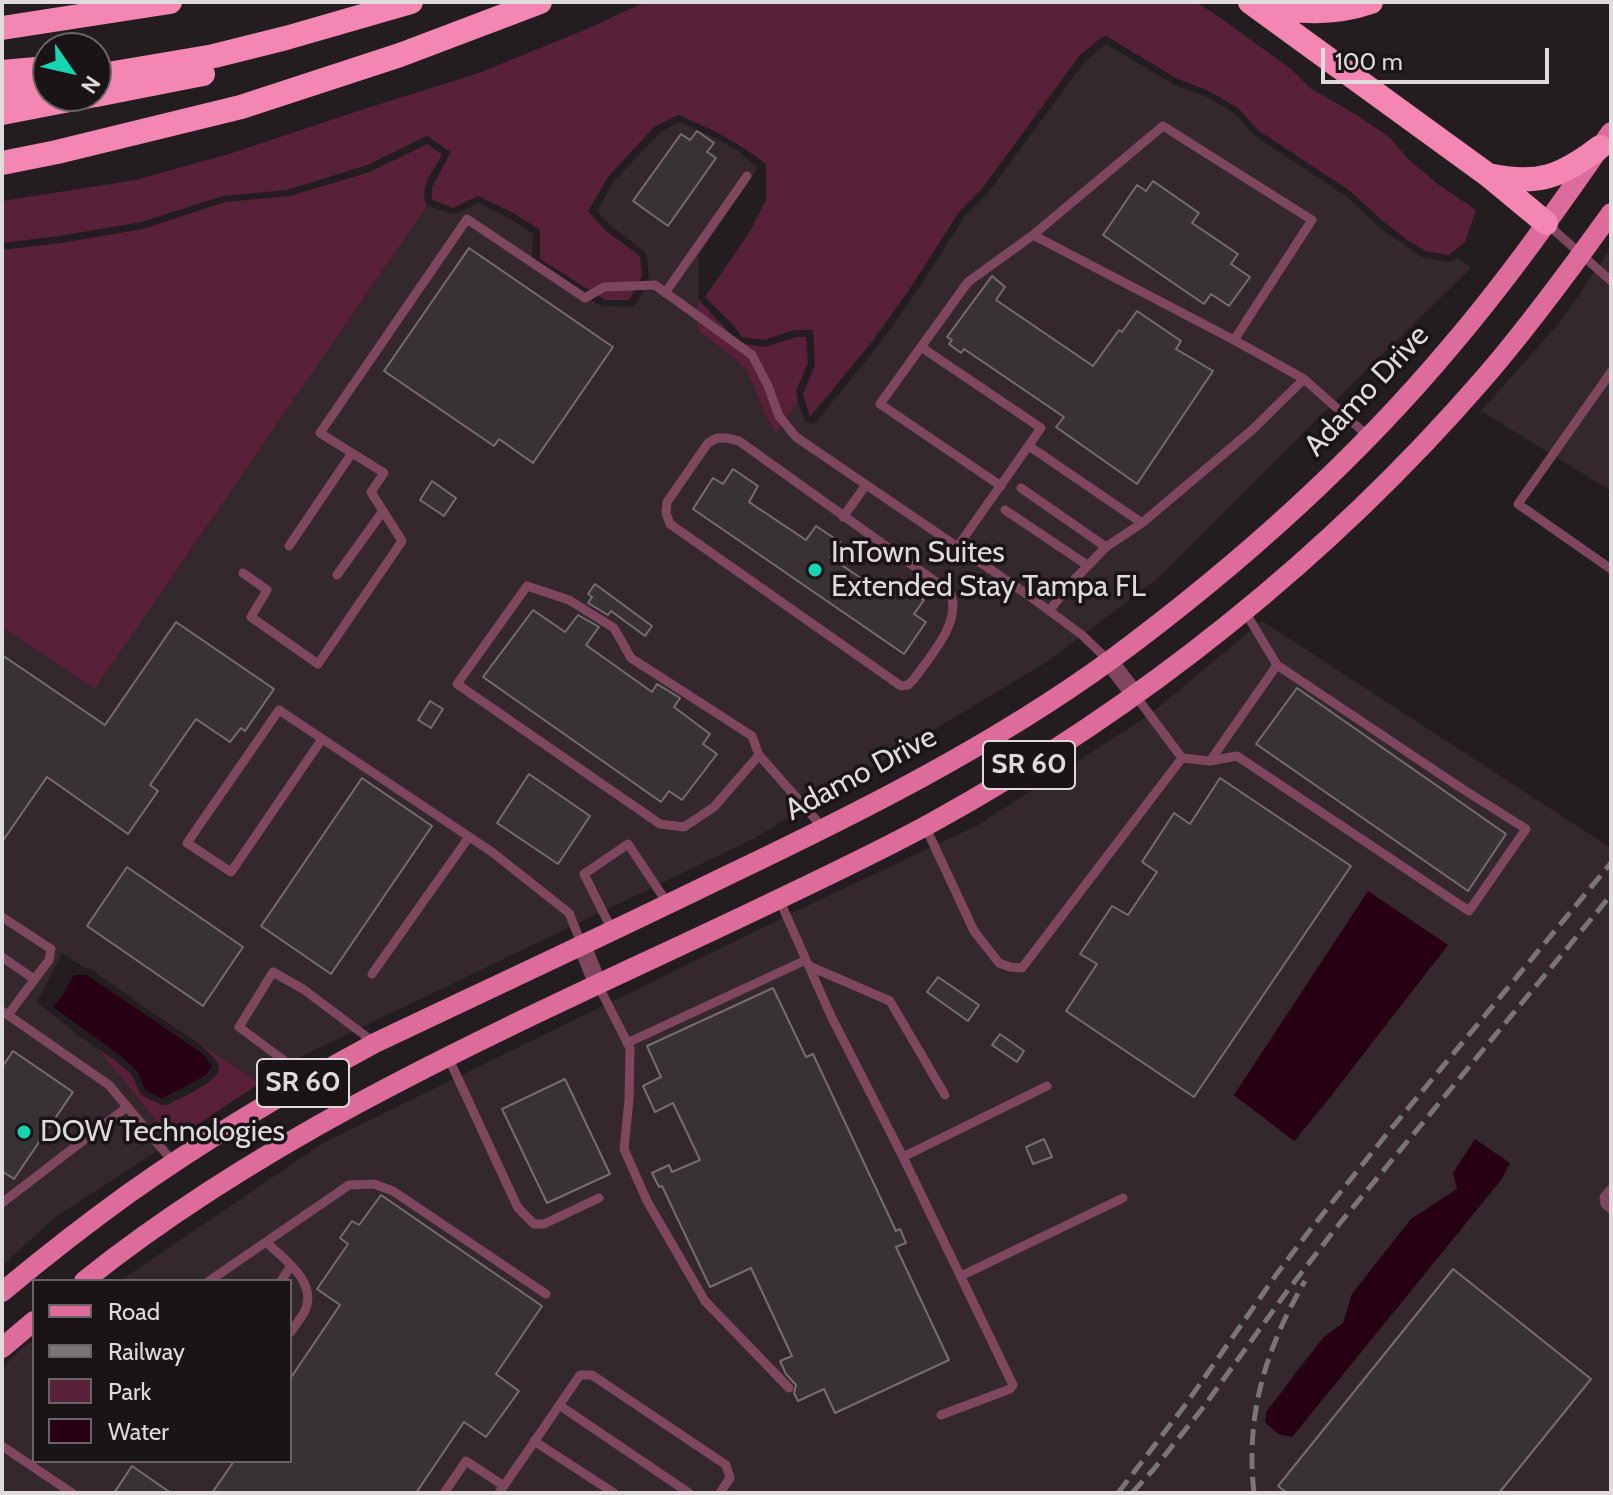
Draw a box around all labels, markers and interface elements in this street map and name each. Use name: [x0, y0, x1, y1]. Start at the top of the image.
north arrow: [32, 32, 112, 112]
scale bar: [1325, 32, 1553, 82]
text: 100 m: [1335, 47, 1403, 76]
text: N: [75, 71, 106, 99]
street label: Adamo Drive: [1297, 318, 1437, 464]
place label: InTown Suites Extended Stay Tampa FL: [831, 535, 1146, 606]
marker: InTown Suites Extended Stay Tampa FL: [806, 561, 824, 579]
street label: Adamo Drive: [779, 719, 943, 829]
road number: SR 60: [983, 741, 1075, 789]
road number: SR 60: [257, 1059, 349, 1107]
place label: DOW Technologies: [40, 1114, 285, 1150]
marker: DOW Technologies: [15, 1123, 33, 1141]
legend: [32, 1279, 292, 1463]
text: Road: [108, 1297, 160, 1326]
text: Railway: [108, 1337, 185, 1366]
text: Park: [108, 1377, 151, 1406]
text: Water: [108, 1417, 169, 1446]

